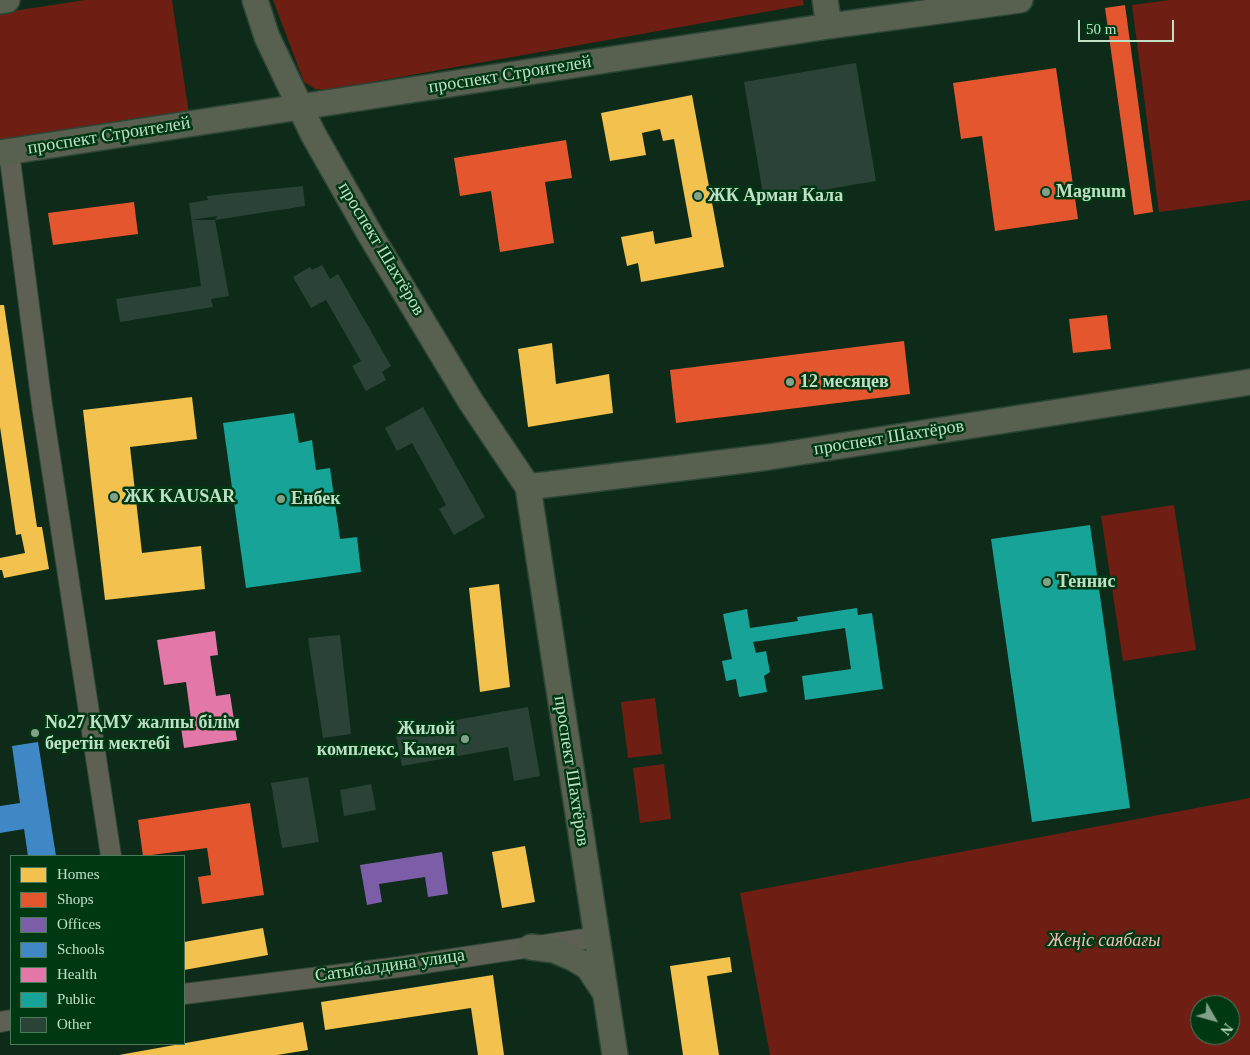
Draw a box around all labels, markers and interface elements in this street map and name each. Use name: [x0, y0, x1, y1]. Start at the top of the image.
scale bar: [1080, 10, 1176, 42]
text: 50 m: [1086, 21, 1116, 37]
street label: проспект Строителей: [427, 51, 593, 99]
street label: проспект Строителей: [26, 112, 192, 160]
street label: проспект Шахтёров: [333, 178, 429, 320]
place label: Magnum: [1056, 181, 1126, 203]
place label: ЖК Арман Кала: [708, 185, 843, 207]
marker: Magnum: [1040, 186, 1052, 198]
marker: ЖК Арман Кала: [692, 190, 704, 202]
place label: 12 месяцев: [800, 371, 889, 393]
marker: 12 месяцев: [784, 376, 796, 388]
street label: проспект Шахтёров: [812, 415, 966, 461]
place label: ЖК KAUSAR: [124, 486, 235, 508]
place label: Енбек: [291, 488, 341, 510]
marker: ЖК KAUSAR: [108, 491, 120, 503]
marker: Енбек: [275, 493, 287, 505]
place label: Теннис: [1057, 571, 1115, 593]
marker: Теннис: [1041, 576, 1053, 588]
street label: проспект Шахтёров: [548, 694, 594, 848]
place label: No27 ҚМУ жалпы білім беретін мектебі: [45, 712, 240, 754]
place label: Жилой комплекс, Камея: [317, 718, 455, 761]
marker: No27 ҚМУ жалпы білім беретін мектебі: [29, 727, 41, 739]
marker: Жилой комплекс, Камея: [459, 733, 471, 745]
legend: [10, 855, 185, 1045]
text: Homes: [57, 866, 100, 882]
text: Shops: [57, 891, 94, 907]
text: Offices: [57, 916, 101, 932]
park label: Жеңіс саябағы: [1047, 930, 1161, 952]
text: Schools: [57, 941, 105, 957]
street label: Сатыбалдина улица: [314, 945, 466, 987]
text: Health: [57, 966, 97, 982]
text: Public: [57, 991, 95, 1007]
north arrow: [1190, 995, 1240, 1045]
text: Other: [57, 1016, 91, 1032]
text: N: [1217, 1020, 1235, 1038]

